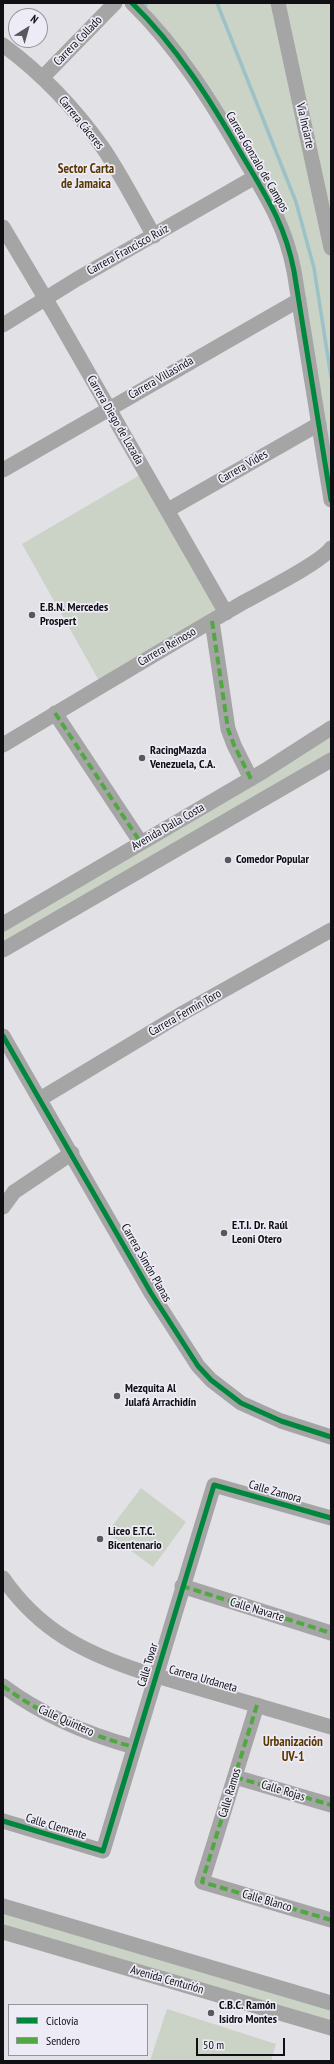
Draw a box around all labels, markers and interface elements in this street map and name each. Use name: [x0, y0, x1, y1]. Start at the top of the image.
north arrow: [8, 8, 48, 48]
text: N: [28, 12, 41, 27]
street label: Carrera Collado: [51, 13, 105, 69]
street label: Carrera Cáceres: [55, 94, 107, 152]
street label: Vía Inciarte: [293, 102, 317, 150]
street label: Carrera Gonzalo de Campos: [222, 109, 292, 215]
district label: Sector Carta de Jamaica: [58, 161, 114, 192]
street label: Carrera Francisco Ruiz: [85, 222, 171, 278]
street label: Carrera Villasinda: [126, 354, 196, 402]
street label: Carrera Diego de Lozada: [84, 373, 146, 467]
street label: Carrera Vides: [216, 447, 270, 487]
place label: E.B.N. Mercedes Prospert: [40, 601, 108, 629]
marker: E.B.N. Mercedes Prospert: [27, 610, 37, 620]
street label: Carrera Reinoso: [135, 625, 199, 669]
place label: RacingMazda Venezuela, C.A.: [150, 744, 216, 772]
marker: RacingMazda Venezuela, C.A.: [137, 753, 147, 763]
street label: Avenida Dalla Costa: [129, 800, 207, 854]
place label: Comedor Popular: [236, 853, 309, 867]
marker: Comedor Popular: [223, 855, 233, 865]
street label: Carrera Fermín Toro: [146, 986, 224, 1040]
place label: E.T.I. Dr. Raúl Leoni Otero: [232, 1219, 288, 1247]
street label: Carrera Simón Planas: [118, 1221, 174, 1305]
marker: E.T.I. Dr. Raúl Leoni Otero: [219, 1228, 229, 1238]
place label: Mezquita Al Julafá Arrachidín: [125, 1382, 196, 1410]
marker: Mezquita Al Julafá Arrachidín: [112, 1391, 122, 1401]
street label: Calle Zamora: [247, 1478, 303, 1506]
place label: Liceo E.T.C. Bicentenario: [108, 1525, 162, 1553]
marker: Liceo E.T.C. Bicentenario: [95, 1534, 105, 1544]
street label: Calle Navarte: [228, 1595, 286, 1625]
street label: Calle Tovar: [135, 1641, 161, 1689]
street label: Carrera Urdaneta: [167, 1662, 239, 1696]
street label: Calle Quintero: [36, 1702, 96, 1740]
district label: Urbanización UV-1: [263, 1734, 323, 1765]
street label: Calle Ramos: [216, 1767, 244, 1819]
street label: Calle Rojas: [259, 1778, 307, 1804]
street label: Calle Clemente: [24, 1811, 88, 1843]
street label: Calle Blanco: [241, 1887, 293, 1915]
street label: Avenida Centurión: [129, 1963, 205, 1997]
place label: C.B.C. Ramón Isidro Montes: [219, 1999, 277, 2027]
legend: [8, 2004, 148, 2056]
marker: C.B.C. Ramón Isidro Montes: [206, 2008, 216, 2018]
text: Ciclovía: [46, 2013, 78, 2028]
scale bar: [198, 2030, 287, 2056]
text: Sendero: [46, 2033, 80, 2048]
text: 50 m: [203, 2037, 224, 2052]

